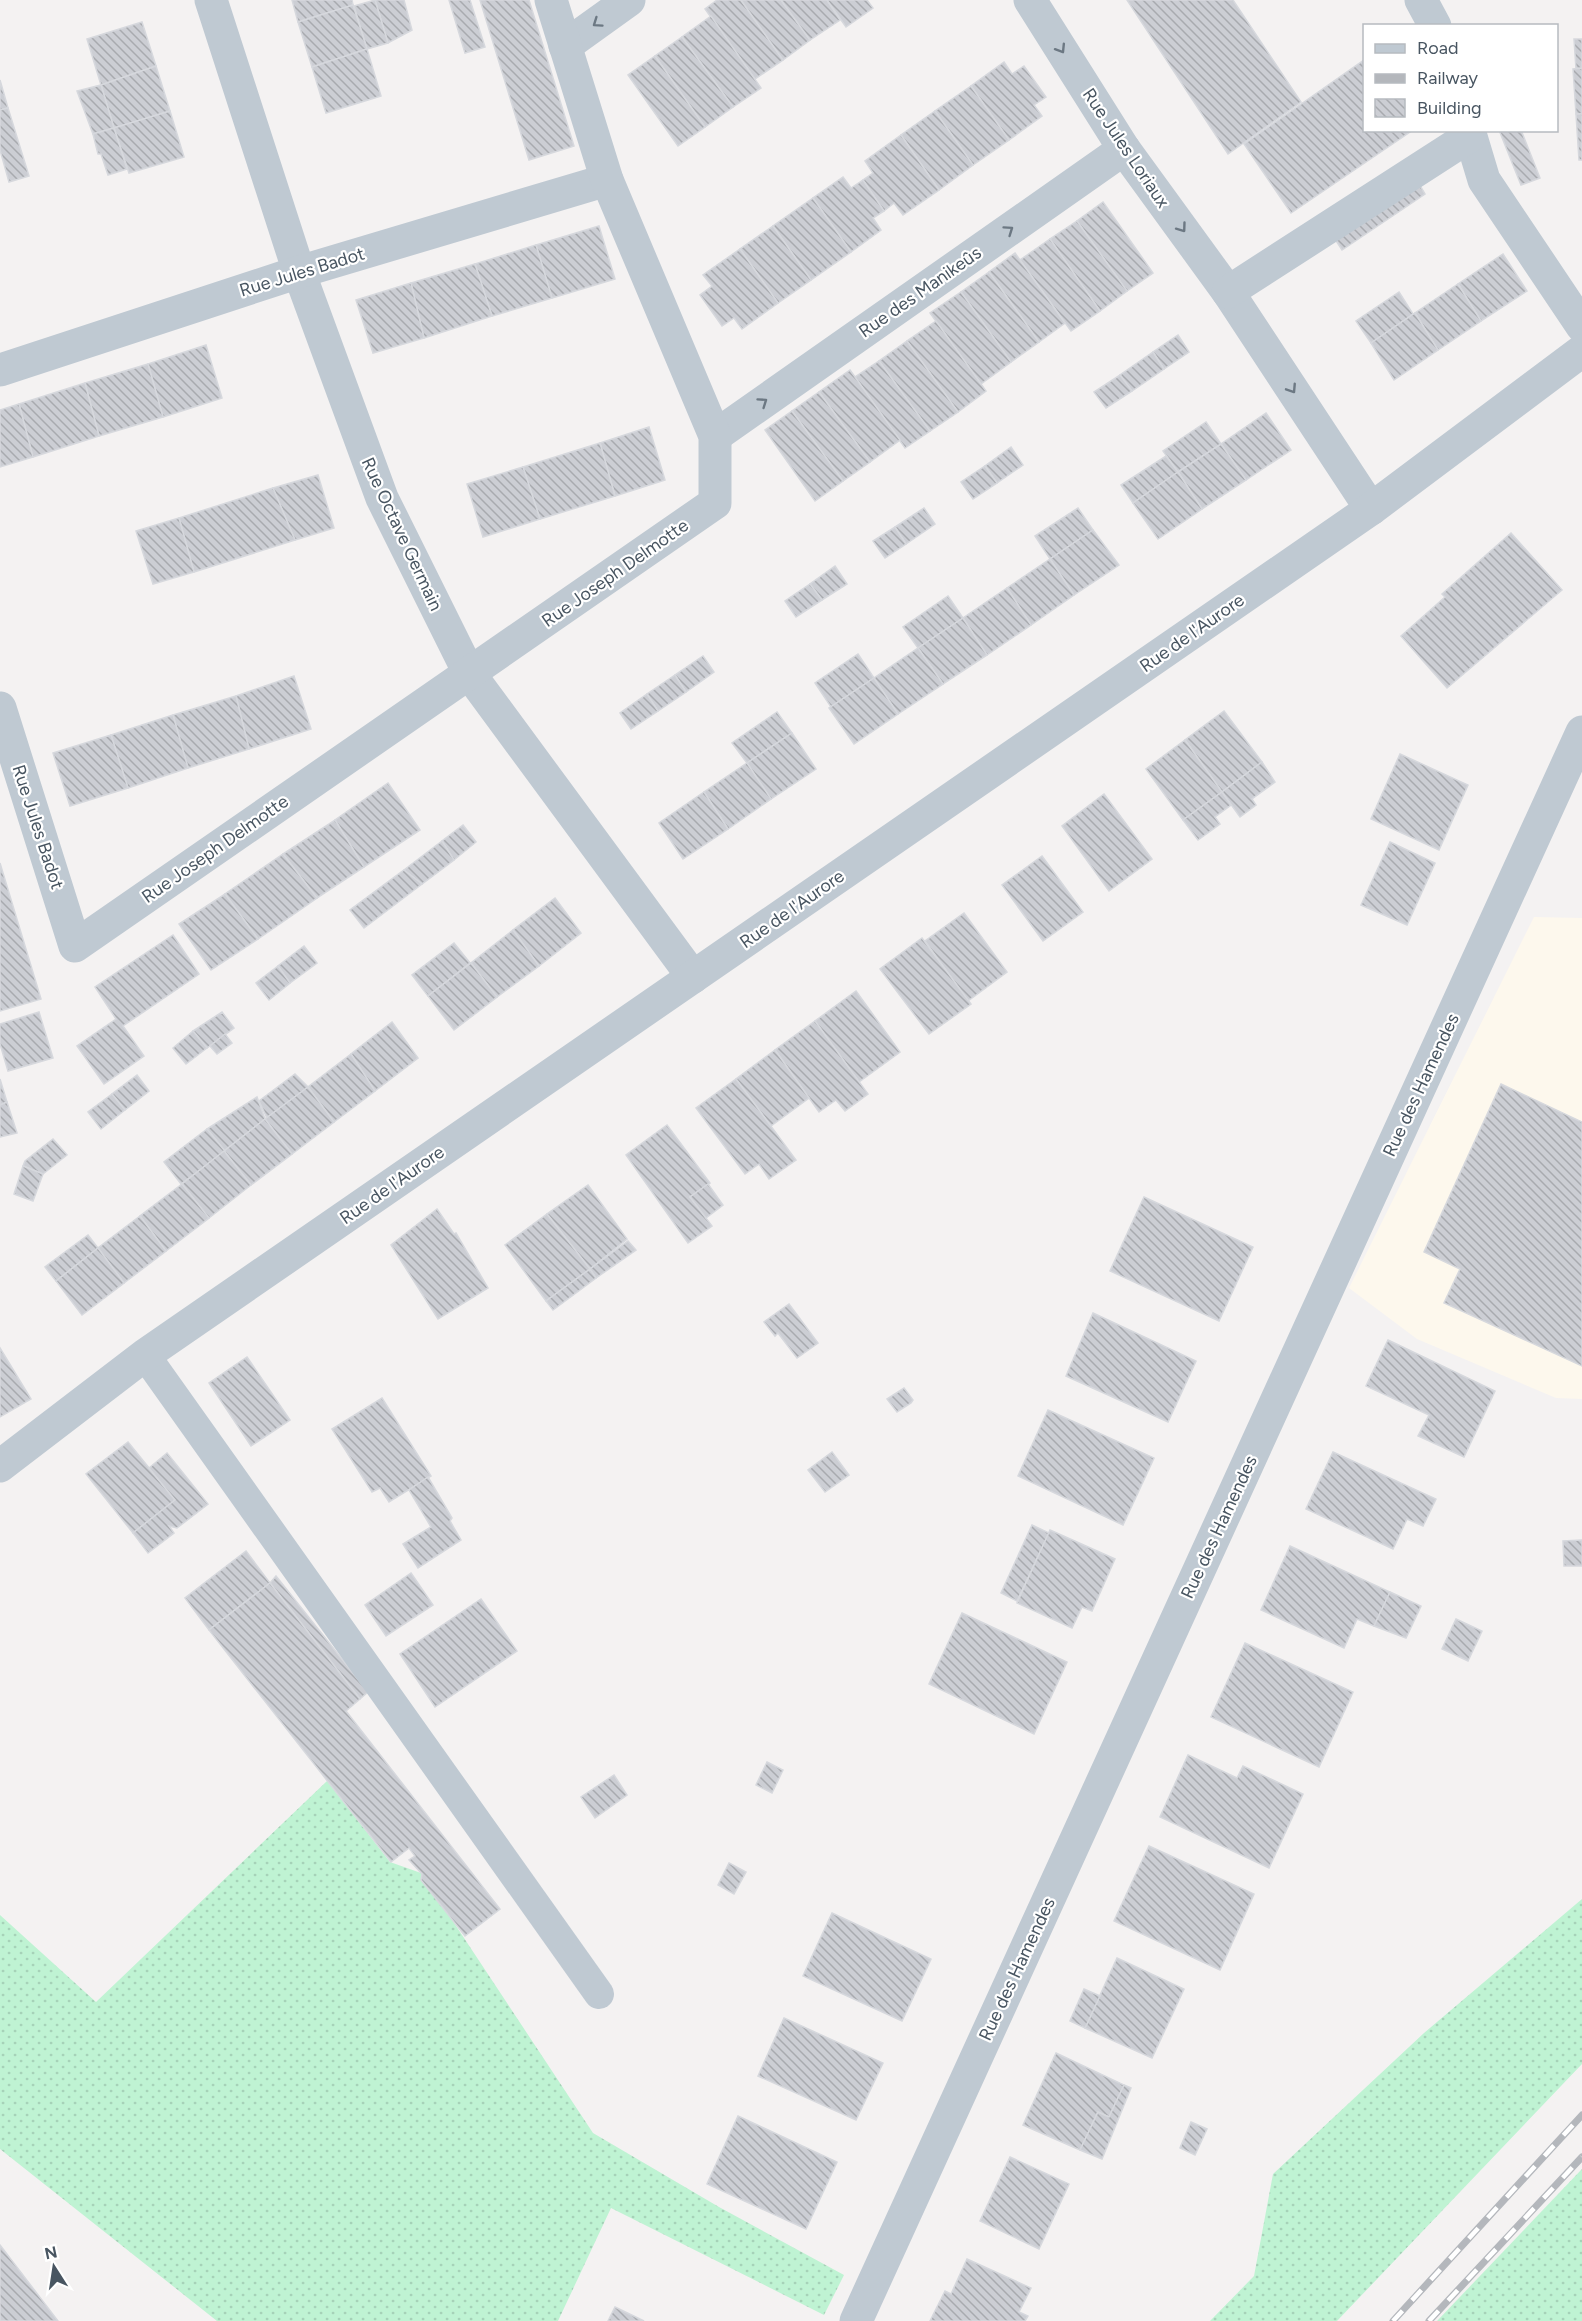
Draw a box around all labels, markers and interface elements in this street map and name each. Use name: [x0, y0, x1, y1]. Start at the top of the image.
one-way arrow: [593, 16, 604, 27]
legend: [1363, 24, 1558, 132]
text: Road: [1417, 37, 1458, 59]
one-way arrow: [1054, 43, 1065, 54]
text: Railway: [1417, 67, 1479, 89]
street label: Rue Jules Loriaux: [1078, 84, 1174, 212]
text: Building: [1417, 97, 1482, 119]
one-way arrow: [1175, 222, 1186, 233]
one-way arrow: [1002, 226, 1013, 237]
street label: Rue Jules Badot: [237, 242, 367, 301]
street label: Rue des Manikeûs: [855, 242, 985, 342]
one-way arrow: [1285, 382, 1296, 393]
one-way arrow: [757, 398, 768, 409]
street label: Rue Octave Germain: [357, 454, 447, 614]
street label: Rue Joseph Delmotte: [537, 514, 693, 632]
street label: Rue de l'Aurore: [1135, 589, 1249, 677]
street label: Rue Jules Badot: [8, 762, 69, 892]
street label: Rue Joseph Delmotte: [137, 790, 293, 908]
street label: Rue de l'Aurore: [735, 865, 849, 953]
street label: Rue des Hamendes: [1378, 1010, 1464, 1160]
street label: Rue de l'Aurore: [335, 1141, 449, 1229]
street label: Rue des Hamendes: [1176, 1452, 1262, 1602]
street label: Rue des Hamendes: [974, 1894, 1060, 2044]
north arrow: [24, 2237, 84, 2297]
text: N: [43, 2242, 59, 2263]

